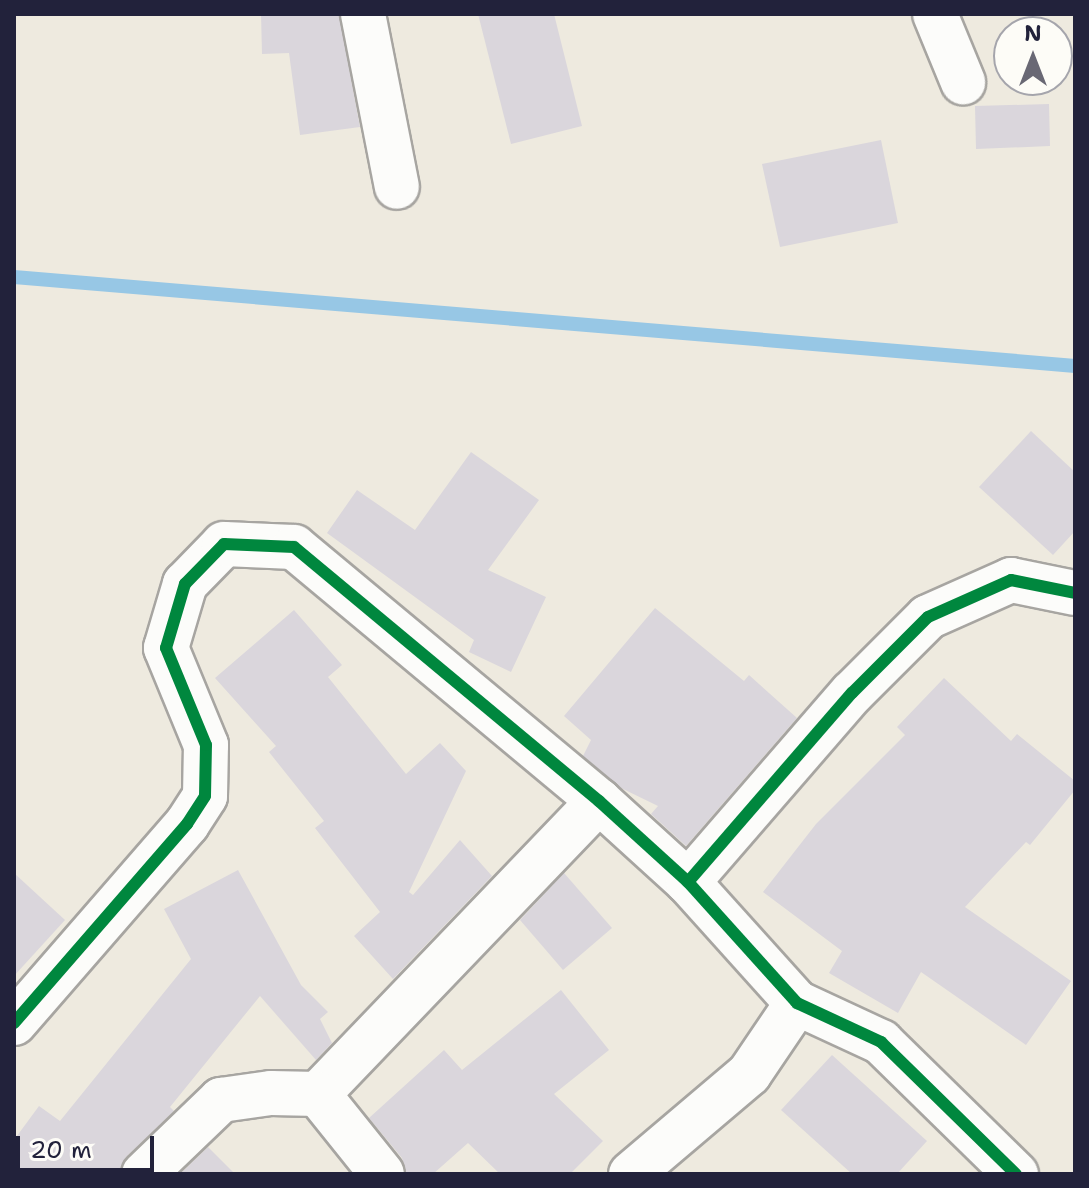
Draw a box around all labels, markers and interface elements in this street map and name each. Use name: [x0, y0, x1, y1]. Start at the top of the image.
north arrow: [993, 16, 1073, 96]
text: N: [1024, 19, 1042, 48]
scale bar: [20, 1120, 158, 1170]
text: 20 m: [30, 1134, 92, 1166]

